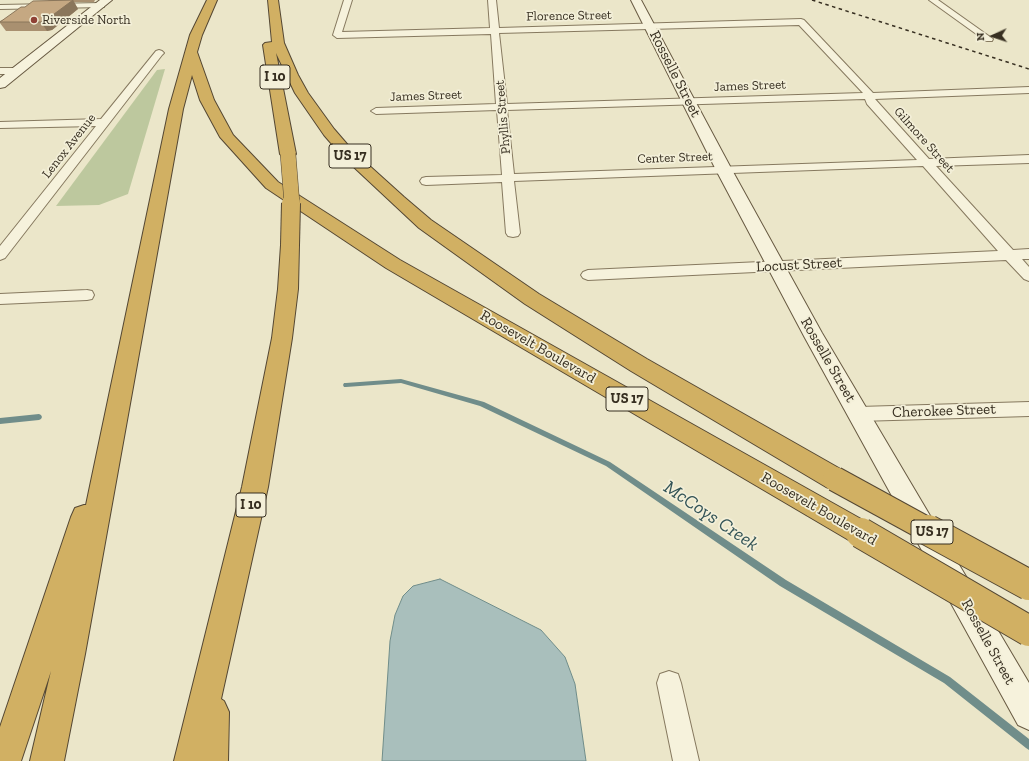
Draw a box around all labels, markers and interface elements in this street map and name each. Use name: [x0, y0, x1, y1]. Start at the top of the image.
street label: Florence Street: [526, 7, 612, 25]
place label: Riverside North: [42, 12, 131, 28]
marker: Riverside North: [29, 15, 39, 25]
north arrow: [973, 16, 1013, 56]
street label: Rosselle Street: [645, 28, 705, 120]
text: N: [974, 32, 987, 41]
road number: I 10: [260, 65, 290, 89]
street label: James Street: [714, 77, 786, 95]
street label: Phyllis Street: [492, 79, 514, 155]
street label: James Street: [390, 87, 462, 105]
street label: Gilmore Street: [891, 104, 957, 176]
street label: Lenox Avenue: [39, 111, 99, 181]
road number: US 17: [329, 144, 371, 168]
street label: Center Street: [637, 149, 713, 167]
street label: Locust Street: [755, 254, 843, 276]
street label: Roosevelt Boulevard: [477, 307, 599, 387]
street label: Rosselle Street: [796, 314, 860, 406]
road number: US 17: [606, 387, 648, 411]
street label: Cherokee Street: [892, 400, 996, 422]
street label: Roosevelt Boulevard: [758, 469, 880, 549]
water label: McCoys Creek: [659, 476, 763, 556]
road number: I 10: [236, 493, 266, 517]
road number: US 17: [911, 520, 953, 544]
street label: Rosselle Street: [957, 596, 1019, 688]

